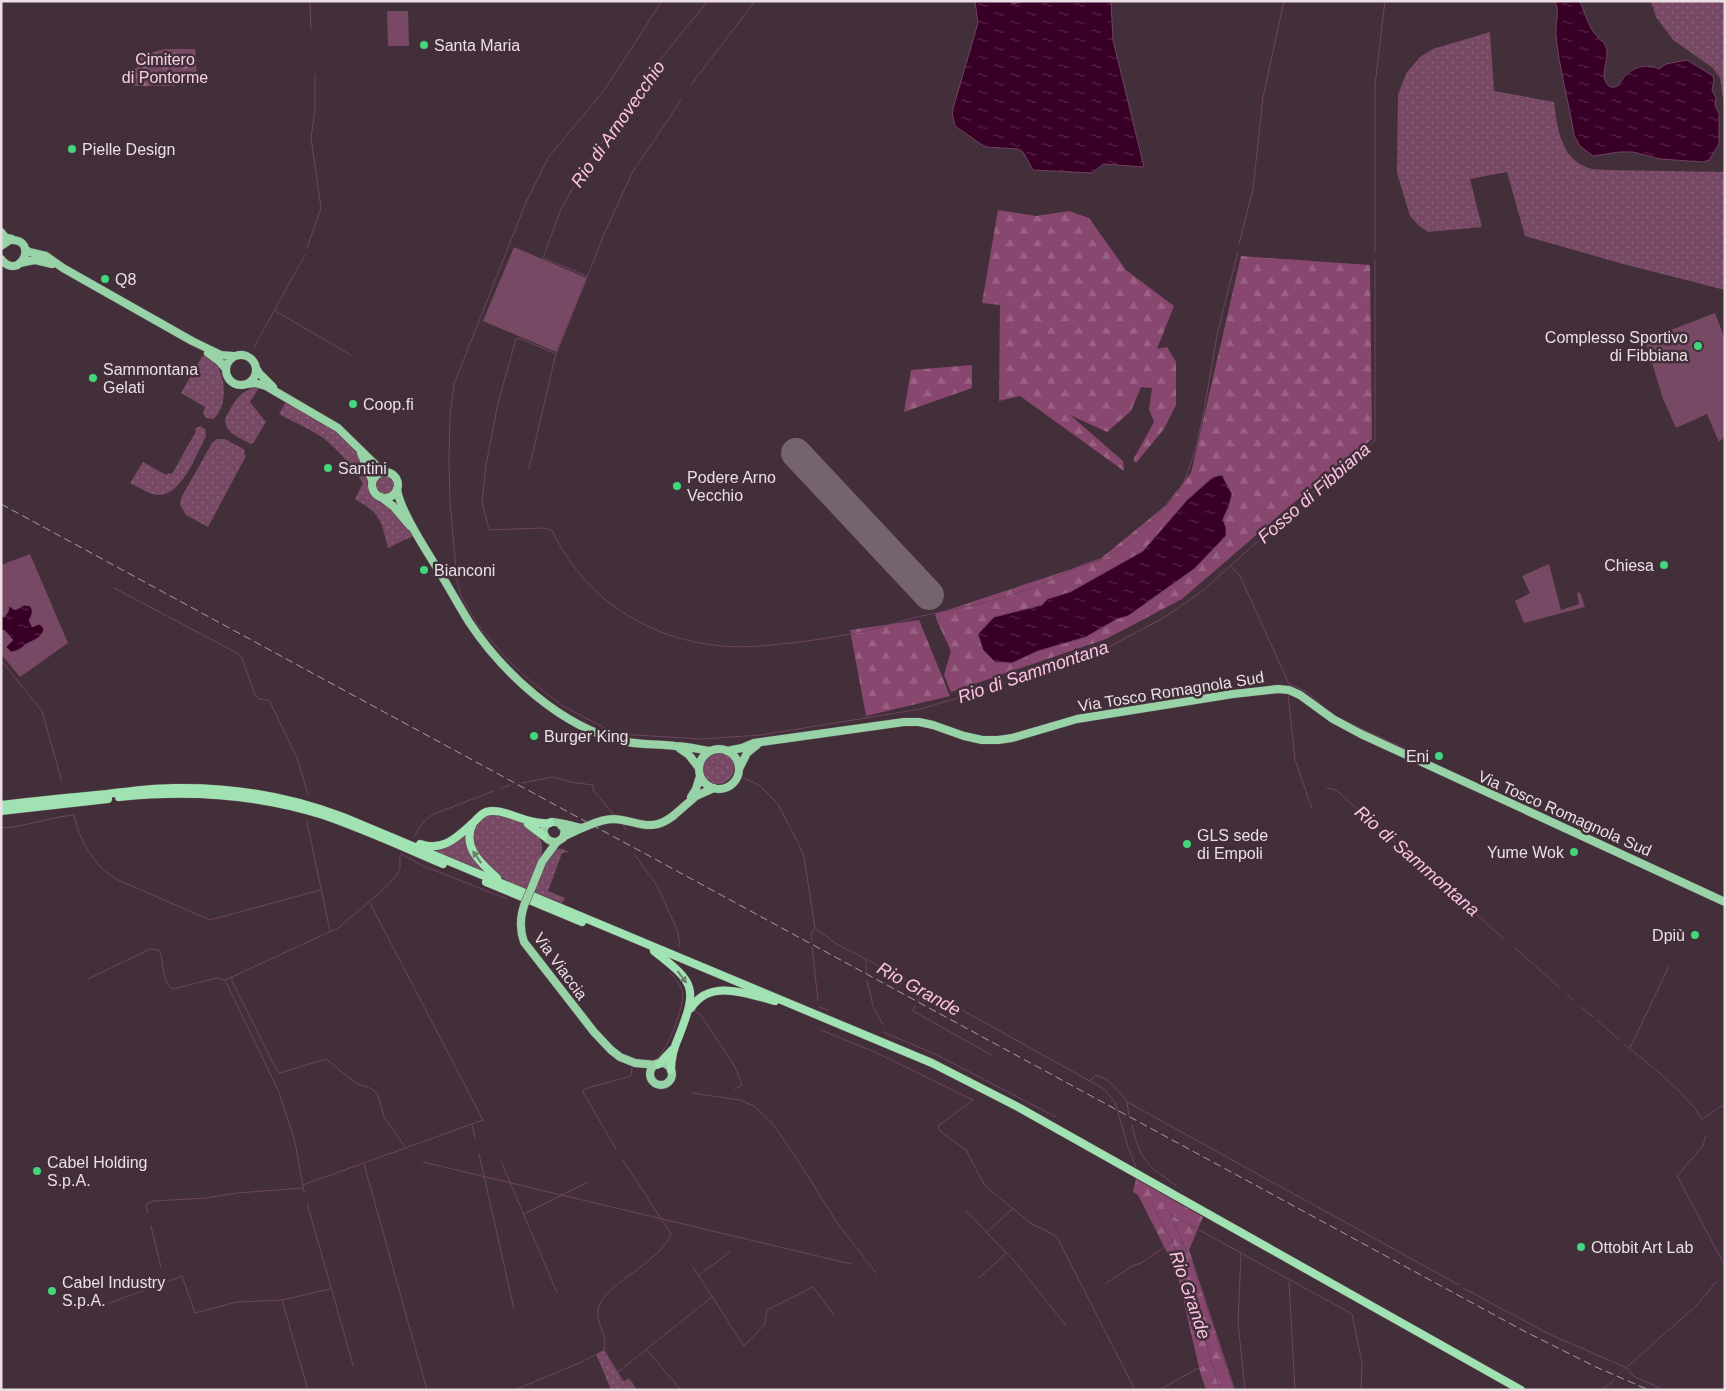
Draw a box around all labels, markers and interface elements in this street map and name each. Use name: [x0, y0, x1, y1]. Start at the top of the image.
place label: Santa Maria: [434, 37, 520, 54]
marker: Santa Maria: [418, 39, 430, 51]
park label: Cimitero di Pontorme: [122, 51, 208, 86]
water label: Rio di Arnovecchio: [567, 57, 669, 191]
place label: Pielle Design: [82, 141, 175, 158]
marker: Pielle Design: [66, 143, 78, 155]
place label: Q8: [115, 271, 136, 288]
marker: Q8: [99, 273, 111, 285]
place label: Complesso Sportivo di Fibbiana: [1545, 329, 1688, 364]
marker: Complesso Sportivo di Fibbiana: [1692, 340, 1704, 352]
place label: Sammontana Gelati: [103, 361, 198, 396]
marker: Sammontana Gelati: [87, 372, 99, 384]
place label: Coop.fi: [363, 396, 414, 413]
marker: Coop.fi: [347, 398, 359, 410]
water label: Fosso di Fibbiana: [1254, 439, 1374, 547]
place label: Santini: [338, 460, 387, 477]
marker: Santini: [322, 462, 334, 474]
place label: Podere Arno Vecchio: [687, 469, 776, 504]
marker: Podere Arno Vecchio: [671, 480, 683, 492]
place label: Chiesa: [1604, 557, 1654, 574]
marker: Chiesa: [1658, 559, 1670, 571]
place label: Bianconi: [434, 562, 495, 579]
marker: Bianconi: [418, 564, 430, 576]
water label: Rio di Sammontana: [955, 637, 1111, 707]
street label: Via Tosco Romagnola Sud: [1077, 668, 1265, 715]
place label: Burger King: [544, 728, 629, 745]
marker: Burger King: [528, 730, 540, 742]
place label: Eni: [1406, 748, 1429, 765]
marker: Eni: [1433, 750, 1445, 762]
street label: Via Tosco Romagnola Sud: [1475, 767, 1654, 859]
water label: Rio di Sammontana: [1351, 802, 1483, 920]
place label: GLS sede di Empoli: [1197, 827, 1268, 862]
marker: GLS sede di Empoli: [1181, 838, 1193, 850]
place label: Yume Wok: [1487, 844, 1565, 861]
marker: Yume Wok: [1568, 846, 1580, 858]
one-way arrow: [472, 850, 482, 863]
place label: Dpiù: [1652, 927, 1685, 944]
marker: Dpiù: [1689, 929, 1701, 941]
street label: Via Viaccia: [531, 930, 591, 1003]
water label: Rio Grande: [874, 958, 964, 1020]
one-way arrow: [677, 970, 687, 984]
place label: Cabel Holding S.p.A.: [47, 1154, 148, 1189]
marker: Cabel Holding S.p.A.: [31, 1165, 43, 1177]
place label: Ottobit Art Lab: [1591, 1239, 1693, 1256]
marker: Ottobit Art Lab: [1575, 1241, 1587, 1253]
water label: Rio Grande: [1166, 1248, 1214, 1342]
place label: Cabel Industry S.p.A.: [62, 1274, 165, 1309]
marker: Cabel Industry S.p.A.: [46, 1285, 58, 1297]

